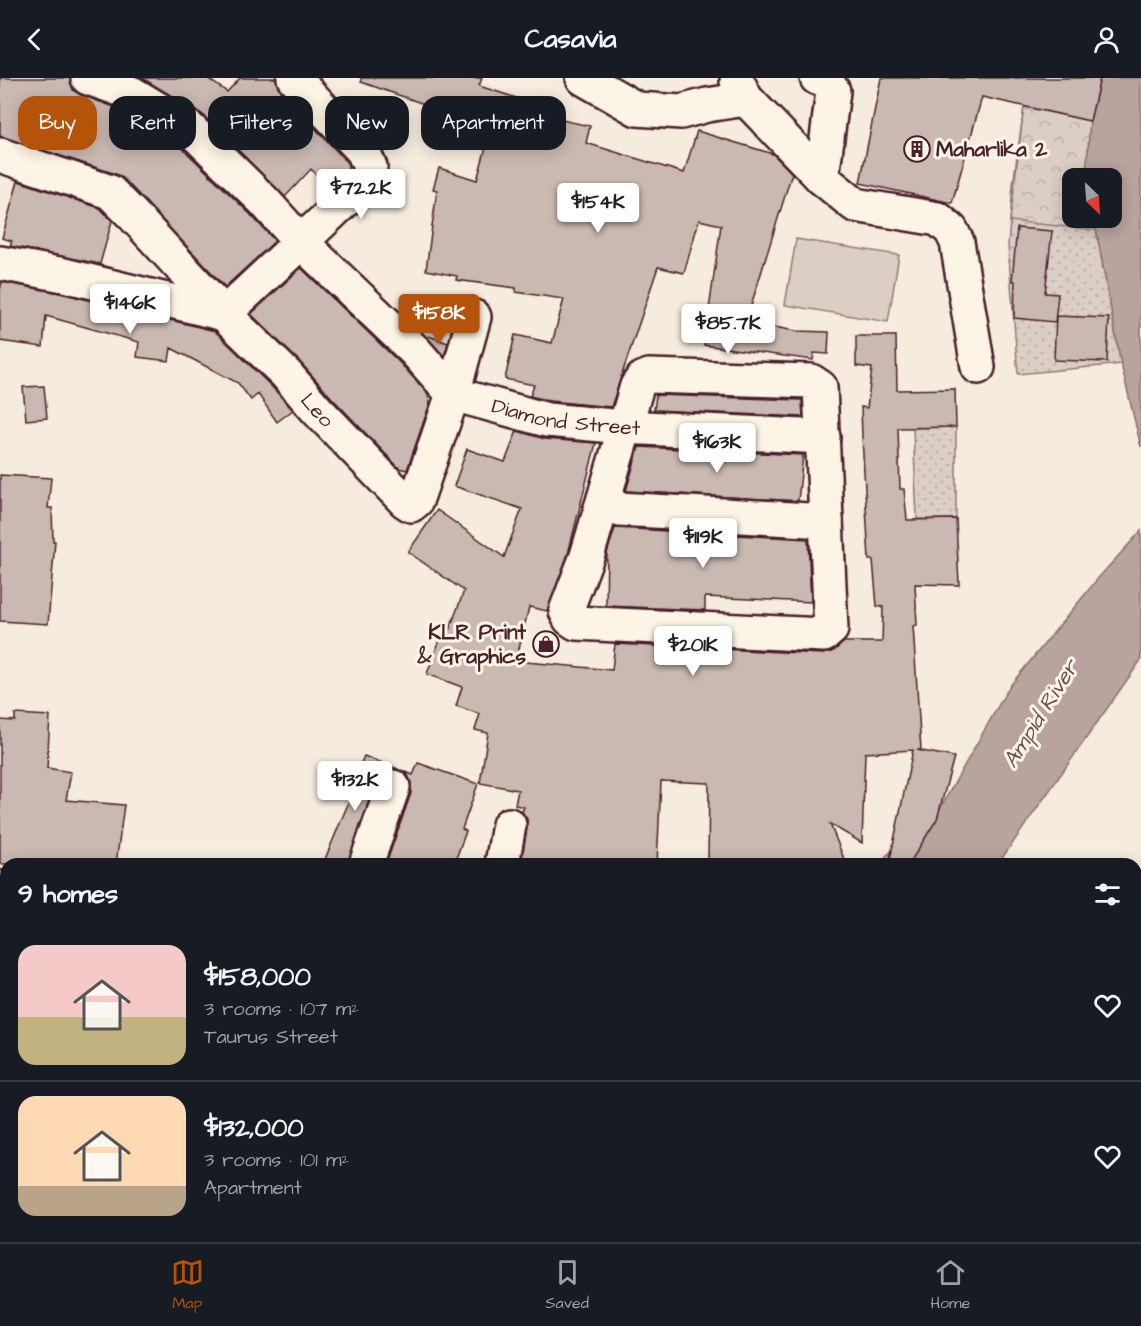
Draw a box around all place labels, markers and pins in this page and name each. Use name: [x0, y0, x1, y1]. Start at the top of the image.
building icon: Maharlika 2: [902, 134, 932, 164]
place label: Maharlika 2: [936, 135, 1048, 164]
pin: $72.2K: [312, 169, 410, 220]
pin: $154K: [556, 183, 640, 234]
pin: $146K: [88, 284, 172, 335]
pin: $158K: [397, 294, 481, 345]
pin: $85.7K: [679, 304, 777, 355]
pin: $163K: [675, 423, 759, 474]
pin: $119K: [661, 518, 745, 569]
place label: KLR Print & Graphics: [417, 618, 527, 672]
pin: $201K: [651, 626, 735, 677]
shop icon: KLR Print & Graphics: [531, 629, 561, 659]
pin: $132K: [313, 761, 397, 812]

